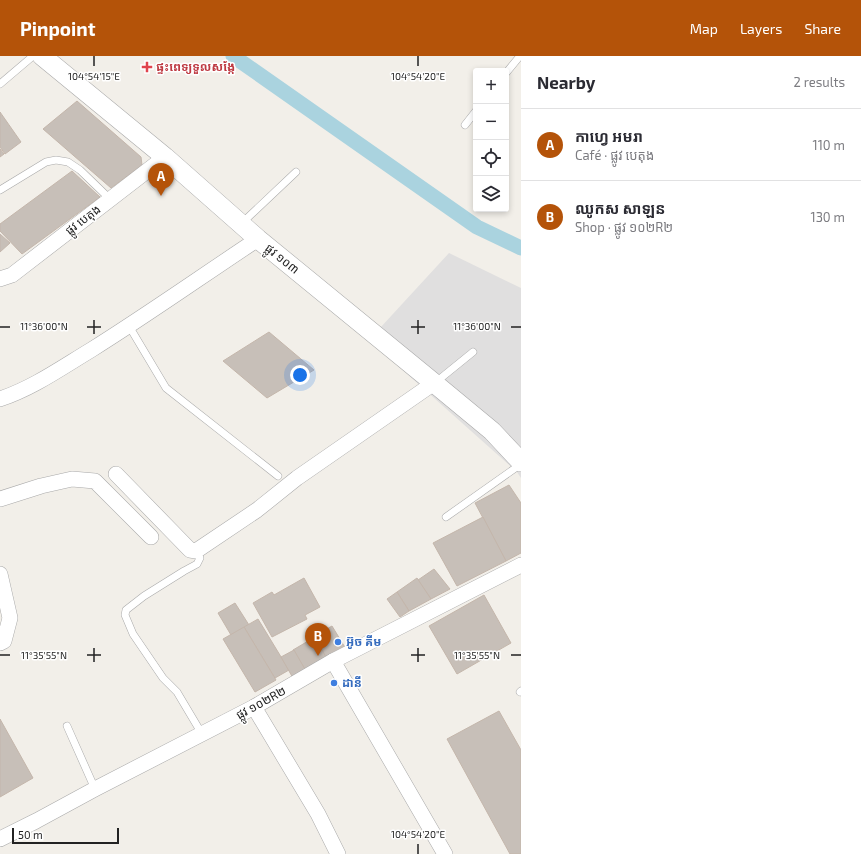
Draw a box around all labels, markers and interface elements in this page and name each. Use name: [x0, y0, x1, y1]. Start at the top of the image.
text: Pinpoint: [20, 17, 95, 40]
text: Map: [690, 20, 718, 37]
text: Layers: [740, 20, 782, 37]
text: Share: [804, 20, 841, 37]
place label: ផ្ទះពេទ្យទួលសង្កែ: [156, 59, 235, 74]
marker: ផ្ទះពេទ្យទួលសង្កែ: [141, 61, 153, 73]
map controls: [473, 68, 509, 212]
button: +: [473, 68, 509, 104]
text: 104°54'15"E: [68, 70, 120, 82]
text: 104°54'20"E: [391, 70, 445, 82]
text: Nearby: [537, 72, 595, 92]
text: 2 results: [793, 74, 845, 90]
button: −: [473, 104, 509, 140]
text: កាហ្វេ អមរា: [575, 127, 643, 145]
text: A: [546, 137, 554, 153]
text: 110 m: [813, 137, 845, 153]
button: locate: [473, 140, 509, 176]
text: Café · ផ្លូវ បេតុង: [575, 147, 654, 163]
pin: A: [148, 163, 174, 196]
button: layers: [473, 176, 509, 212]
text: ឈូកស សាឡន: [575, 199, 665, 217]
street label: ផ្លូវ បេតុង: [62, 201, 106, 241]
text: B: [546, 209, 554, 225]
text: 130 m: [810, 209, 845, 225]
text: Shop · ផ្លូវ ១០២R២: [575, 219, 673, 235]
street label: ផ្លូវ ១០៣: [260, 240, 302, 280]
text: 11°36'00"N: [20, 320, 68, 332]
text: 11°36'00"N: [453, 320, 501, 332]
your location: [290, 365, 310, 385]
pin: B: [305, 623, 331, 656]
place label: អ៊ូច គីម: [346, 634, 381, 649]
marker: អ៊ូច គីម: [333, 637, 343, 647]
text: 11°35'55"N: [21, 649, 67, 661]
text: 11°35'55"N: [454, 649, 500, 661]
place label: ដានី: [342, 675, 362, 689]
marker: ដានី: [329, 678, 339, 688]
street label: ផ្លូវ ១០២R២: [233, 683, 290, 726]
scale bar: [12, 826, 119, 845]
text: 50 m: [18, 828, 43, 841]
text: 104°54'20"E: [391, 828, 445, 840]

